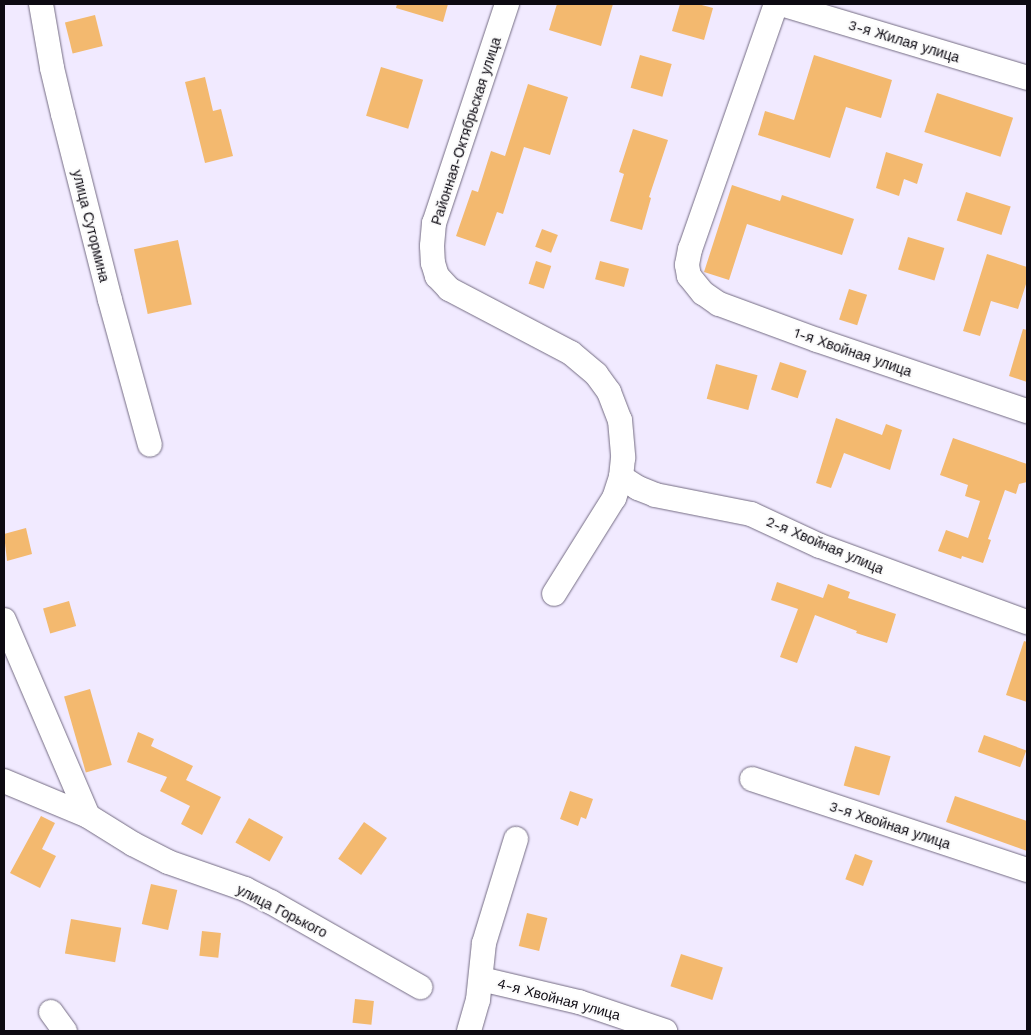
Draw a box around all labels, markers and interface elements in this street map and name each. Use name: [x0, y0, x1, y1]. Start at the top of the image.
street label: 3-я Жилая улица: [846, 16, 962, 66]
street label: Районная-Октябрьская улица: [428, 35, 504, 227]
street label: улица Сутормина: [69, 168, 113, 284]
street label: 1-я Хвойная улица: [792, 324, 914, 380]
street label: 2-я Хвойная улица: [764, 513, 886, 577]
street label: 3-я Хвойная улица: [827, 798, 953, 852]
street label: улица Горького: [234, 881, 330, 941]
street label: 4-я Хвойная улица: [496, 974, 622, 1024]

